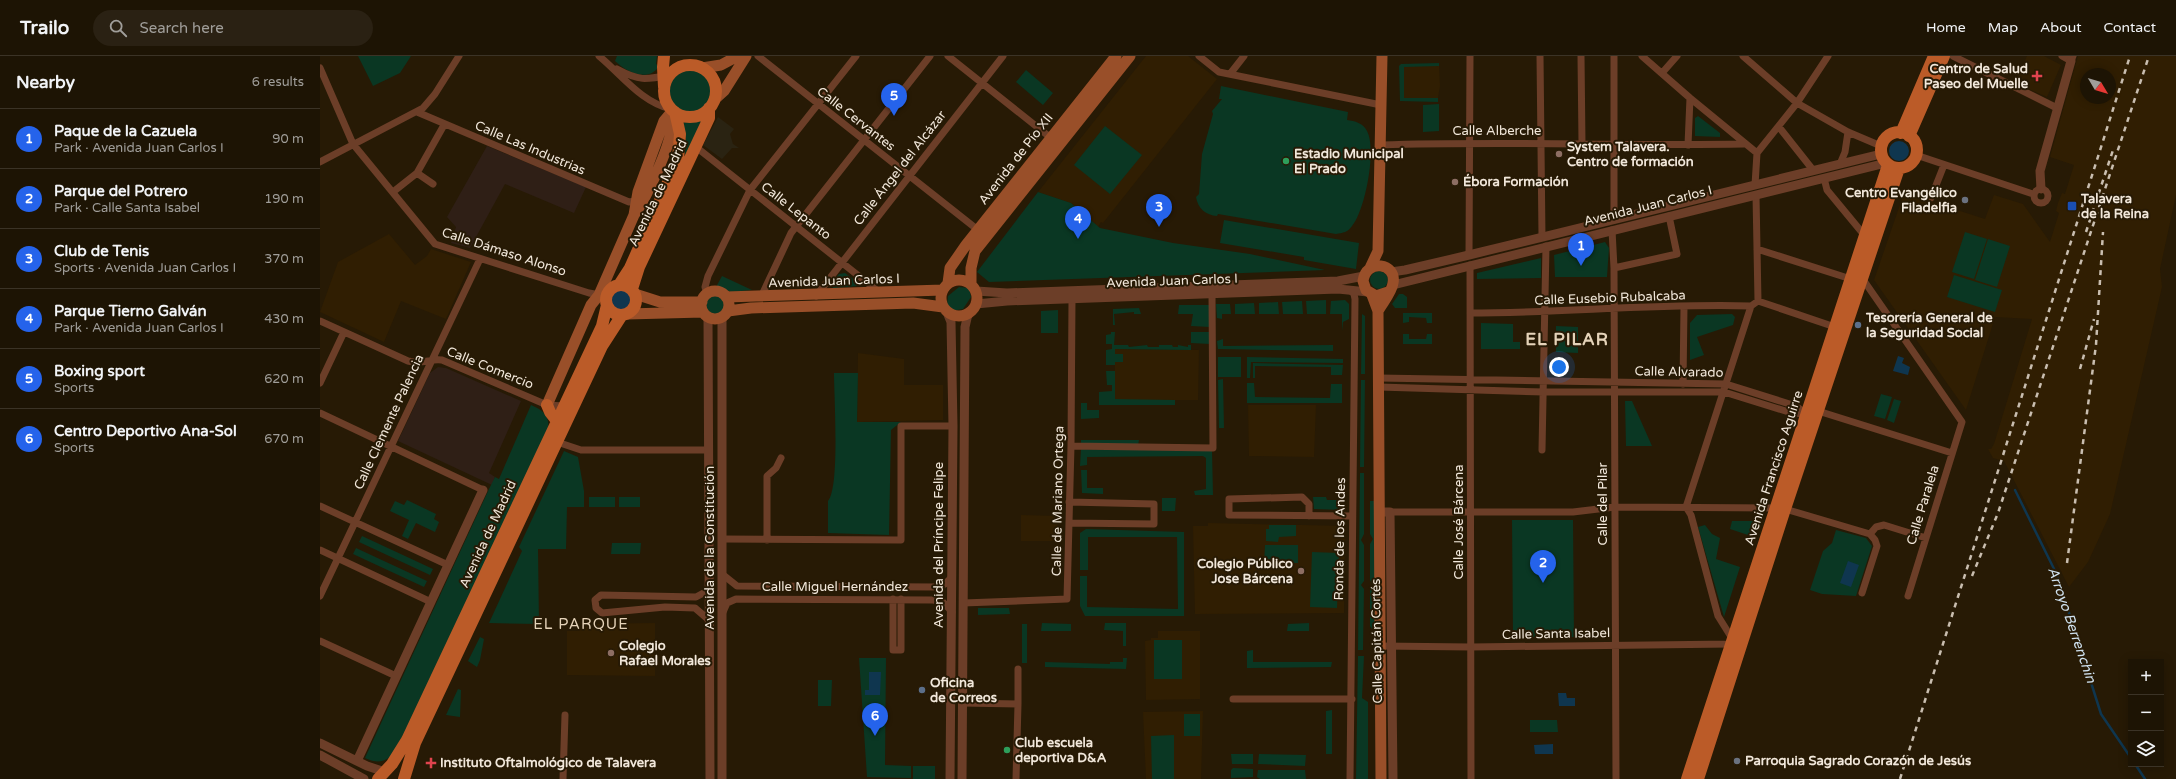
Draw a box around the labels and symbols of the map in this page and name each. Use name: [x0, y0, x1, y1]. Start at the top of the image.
place label: Centro de Salud Paseo del Muelle: [1924, 61, 2029, 92]
north arrow: [2080, 68, 2116, 104]
marker: Centro de Salud Paseo del Muelle: [2031, 70, 2043, 82]
street label: Calle Cervantes: [814, 83, 898, 155]
pin: 5: [881, 83, 907, 116]
street label: Calle Ángel del Alcázar: [850, 107, 950, 229]
street label: Avenida de Pío XII: [975, 110, 1057, 208]
street label: Calle Las Industrias: [472, 117, 588, 179]
street label: Calle Alberche: [1453, 123, 1541, 139]
street label: Avenida de Madrid: [625, 137, 691, 249]
place label: System Talavera. Centro de formación: [1567, 139, 1694, 170]
place label: Estadio Municipal El Prado: [1294, 146, 1404, 177]
marker: System Talavera. Centro de formación: [1554, 149, 1564, 159]
marker: Estadio Municipal El Prado: [1281, 156, 1291, 166]
place label: Ébora Formación: [1463, 173, 1569, 190]
marker: Ébora Formación: [1450, 177, 1460, 187]
street label: Calle Lepanto: [758, 179, 834, 243]
street label: Avenida Juan Carlos I: [1582, 182, 1714, 230]
place label: Centro Evangélico Filadelfia: [1845, 185, 1957, 216]
place label: Talavera de la Reina: [2080, 191, 2149, 222]
pin: 3: [1146, 194, 1172, 227]
marker: Centro Evangélico Filadelfia: [1960, 195, 1970, 205]
marker: Talavera de la Reina: [2066, 200, 2078, 212]
pin: 4: [1065, 206, 1091, 239]
street label: Calle Dámaso Alonso: [440, 224, 568, 280]
pin: 1: [1568, 233, 1594, 266]
street label: Avenida Juan Carlos I: [768, 271, 900, 291]
street label: Avenida Juan Carlos I: [1106, 271, 1238, 291]
street label: Calle Eusebio Rubalcaba: [1534, 287, 1686, 309]
place label: Tesorería General de la Seguridad Social: [1865, 310, 1993, 341]
marker: Tesorería General de la Seguridad Social: [1853, 320, 1863, 330]
district label: EL PILAR: [1525, 329, 1609, 350]
street label: Calle Comercio: [444, 343, 536, 393]
street label: Calle Clemente Palencia: [351, 352, 427, 492]
your location: [1549, 357, 1569, 377]
street label: Calle Alvarado: [1634, 363, 1724, 381]
street label: Avenida Francisco Aguirre: [1741, 389, 1807, 547]
street label: Calle de Mariano Ortega: [1049, 426, 1067, 576]
street label: Avenida del Príncipe Felipe: [931, 462, 947, 628]
street label: Calle del Pilar: [1595, 462, 1611, 546]
street label: Calle Paralela: [1903, 463, 1943, 547]
street label: Calle José Bárcena: [1451, 464, 1467, 580]
street label: Avenida de la Constitución: [702, 466, 718, 630]
street label: Ronda de los Andes: [1331, 477, 1349, 601]
street label: Avenida de Madrid: [456, 478, 520, 590]
pin: 2: [1530, 550, 1556, 583]
place label: Colegio Público Jose Bárcena: [1197, 556, 1293, 587]
water label: Arroyo Berrenchin: [2044, 565, 2100, 686]
marker: Colegio Público Jose Bárcena: [1296, 566, 1306, 576]
street label: Calle Capitán Cortés: [1368, 578, 1386, 704]
street label: Calle Miguel Hernández: [762, 579, 908, 595]
district label: EL PARQUE: [533, 615, 629, 633]
street label: Calle Santa Isabel: [1502, 625, 1610, 643]
place label: Colegio Rafael Morales: [619, 638, 711, 669]
marker: Colegio Rafael Morales: [606, 648, 616, 658]
place label: Oficina de Correos: [930, 675, 997, 706]
marker: Oficina de Correos: [917, 685, 927, 695]
pin: 6: [862, 703, 888, 736]
place label: Club escuela deportiva D&A: [1015, 735, 1107, 766]
marker: Club escuela deportiva D&A: [1002, 745, 1012, 755]
place label: Parroquia Sagrado Corazón de Jesús: [1745, 753, 1971, 769]
place label: Instituto Oftalmológico de Talavera: [440, 755, 656, 771]
marker: Parroquia Sagrado Corazón de Jesús: [1732, 756, 1742, 766]
marker: Instituto Oftalmológico de Talavera: [425, 757, 437, 769]

